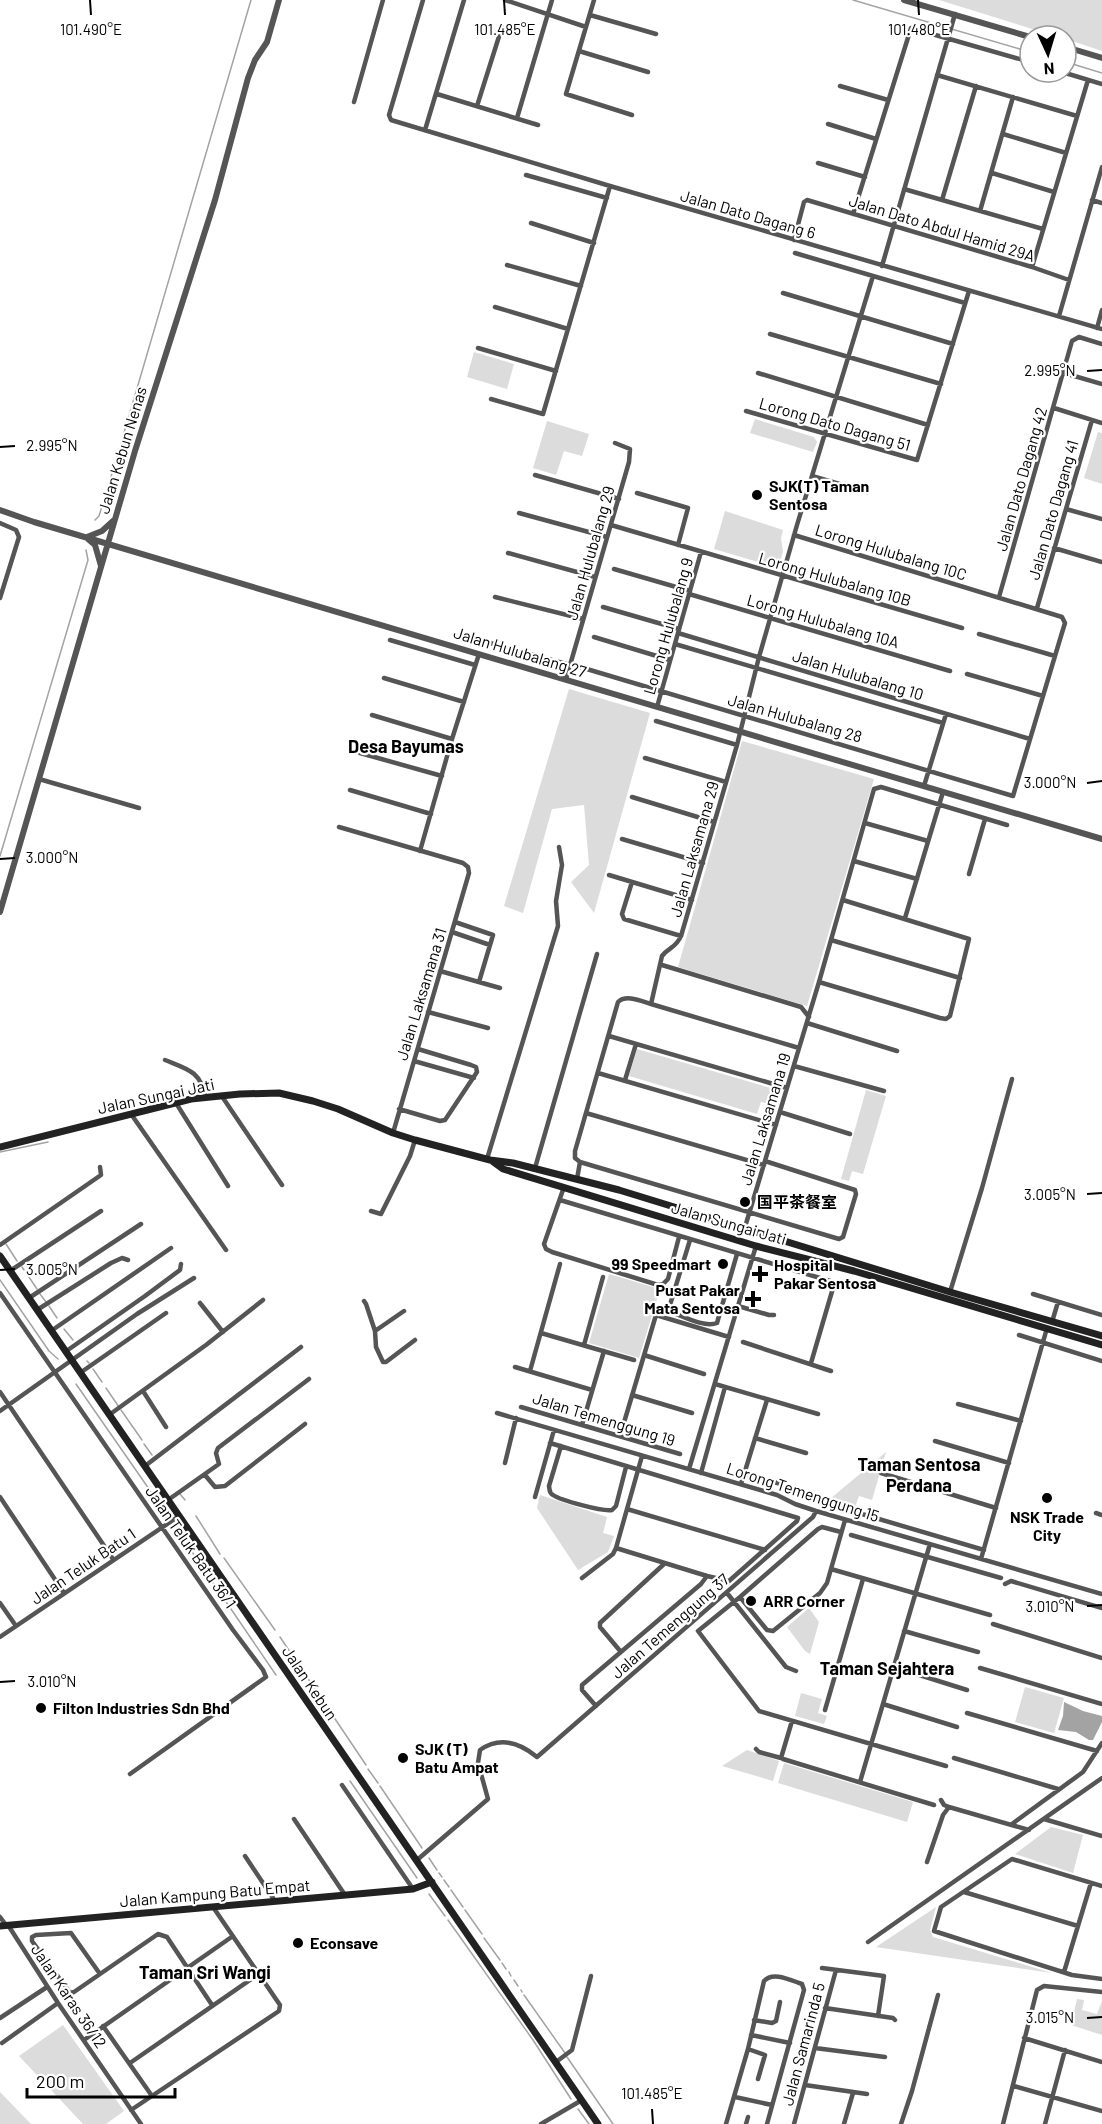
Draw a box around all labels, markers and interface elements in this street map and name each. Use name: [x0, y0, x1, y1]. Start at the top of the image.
text: 101.490°E: [60, 20, 122, 38]
text: 101.485°E: [474, 20, 536, 38]
text: 101.480°E: [888, 20, 950, 38]
north arrow: [1018, 24, 1078, 84]
text: N: [1043, 60, 1055, 79]
street label: Jalan Dato Dagang 6: [678, 185, 818, 242]
street label: Jalan Dato Abdul Hamid 29A: [847, 190, 1038, 265]
text: 2.995°N: [1024, 361, 1076, 379]
street label: Jalan Kebun Nenas: [93, 384, 150, 516]
street label: Lorong Dato Dagang 51: [757, 393, 913, 454]
street label: Jalan Dato Dagang 42: [991, 405, 1050, 553]
text: 2.995°N: [26, 436, 78, 454]
street label: Jalan Dato Dagang 41: [1023, 438, 1082, 582]
place label: SJK(T) Taman Sentosa: [769, 476, 869, 513]
street label: Jalan Hulubalang 29: [561, 484, 618, 622]
marker: SJK(T) Taman Sentosa: [750, 488, 764, 502]
street label: Lorong Hulubalang 10C: [813, 519, 969, 584]
street label: Lorong Hulubalang 10B: [757, 548, 914, 609]
street label: Lorong Hulubalang 9: [639, 555, 696, 696]
street label: Lorong Hulubalang 10A: [745, 590, 902, 651]
street label: Jalan Hulubalang 27: [452, 622, 589, 681]
street label: Jalan Hulubalang 10: [790, 646, 926, 704]
street label: Jalan Hulubalang 28: [726, 689, 864, 746]
district label: Desa Bayumas: [348, 735, 464, 757]
text: 3.000°N: [1024, 773, 1076, 791]
street label: Jalan Laksamana 29: [665, 779, 722, 919]
text: 3.000°N: [26, 848, 78, 866]
street label: Jalan Laksamana 31: [391, 925, 450, 1062]
street label: Jalan Laksamana 19: [735, 1050, 794, 1187]
street label: Jalan Sungai Jati: [96, 1074, 216, 1117]
text: 3.005°N: [1024, 1185, 1076, 1203]
place label: 国平茶餐室: [757, 1192, 837, 1211]
marker: 国平茶餐室: [738, 1195, 752, 1209]
street label: Jalan Sungai Jati: [669, 1197, 789, 1248]
place label: 99 Speedmart: [612, 1254, 711, 1273]
place label: Hospital Pakar Sentosa: [774, 1255, 876, 1292]
marker: 99 Speedmart: [716, 1257, 730, 1271]
text: 3.005°N: [26, 1260, 78, 1278]
marker: Hospital Pakar Sentosa: [751, 1265, 769, 1283]
place label: Pusat Pakar Mata Sentosa: [644, 1280, 740, 1317]
marker: Pusat Pakar Mata Sentosa: [744, 1290, 762, 1308]
street label: Jalan Temenggung 19: [531, 1388, 678, 1449]
district label: Taman Sentosa Perdana: [857, 1453, 981, 1496]
street label: Lorong Temenggung 15: [724, 1458, 882, 1525]
street label: Jalan Teluk Batu 36/1: [142, 1482, 241, 1612]
marker: NSK Trade City: [1040, 1491, 1054, 1505]
place label: NSK Trade City: [1010, 1507, 1084, 1544]
street label: Jalan Teluk Batu 1: [27, 1524, 139, 1608]
street label: Jalan Temenggung 37: [607, 1569, 733, 1682]
place label: ARR Corner: [763, 1591, 845, 1610]
marker: ARR Corner: [744, 1594, 758, 1608]
text: 3.010°N: [1025, 1597, 1075, 1615]
street label: Jalan Kebun: [279, 1642, 342, 1723]
district label: Taman Sejahtera: [820, 1657, 954, 1679]
text: 3.010°N: [27, 1672, 77, 1690]
place label: Filton Industries Sdn Bhd: [53, 1698, 230, 1717]
marker: Filton Industries Sdn Bhd: [34, 1701, 48, 1715]
place label: SJK (T) Batu Ampat: [415, 1739, 499, 1776]
marker: SJK (T) Batu Ampat: [396, 1751, 410, 1765]
street label: Jalan Kampung Batu Empat: [119, 1875, 311, 1910]
place label: Econsave: [310, 1933, 379, 1952]
marker: Econsave: [291, 1936, 305, 1950]
street label: Jalan Karas 36/12: [28, 1940, 111, 2051]
district label: Taman Sri Wangi: [139, 1961, 271, 1983]
street label: Jalan Samarinda 5: [777, 1980, 828, 2108]
text: 3.015°N: [1026, 2008, 1074, 2026]
scale bar: [27, 2061, 176, 2099]
text: 200 m: [36, 2070, 84, 2092]
text: 101.485°E: [621, 2084, 683, 2102]

